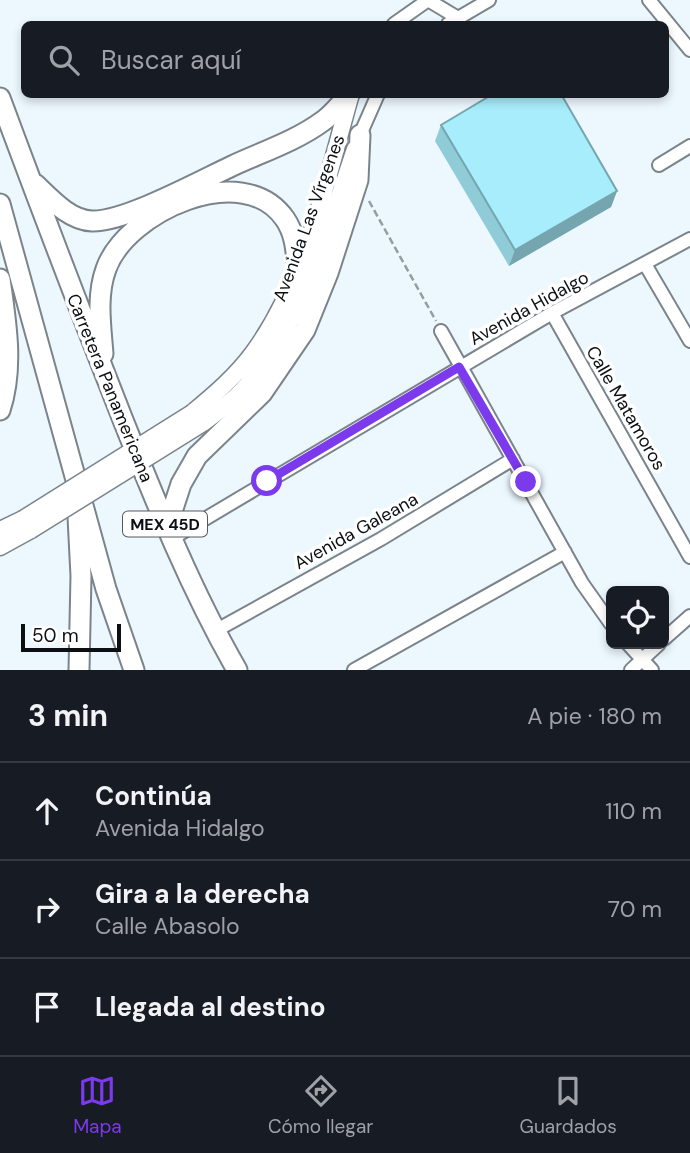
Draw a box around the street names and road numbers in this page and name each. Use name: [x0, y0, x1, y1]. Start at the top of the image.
street label: Avenida Las Vírgenes: [268, 131, 350, 305]
street label: Avenida Hidalgo: [465, 265, 593, 351]
street label: Carretera Panamericana: [61, 290, 159, 486]
street label: Calle Matamoros: [581, 341, 671, 475]
street label: Avenida Galeana: [290, 487, 422, 575]
road number: MEX 45D: [123, 512, 207, 537]

